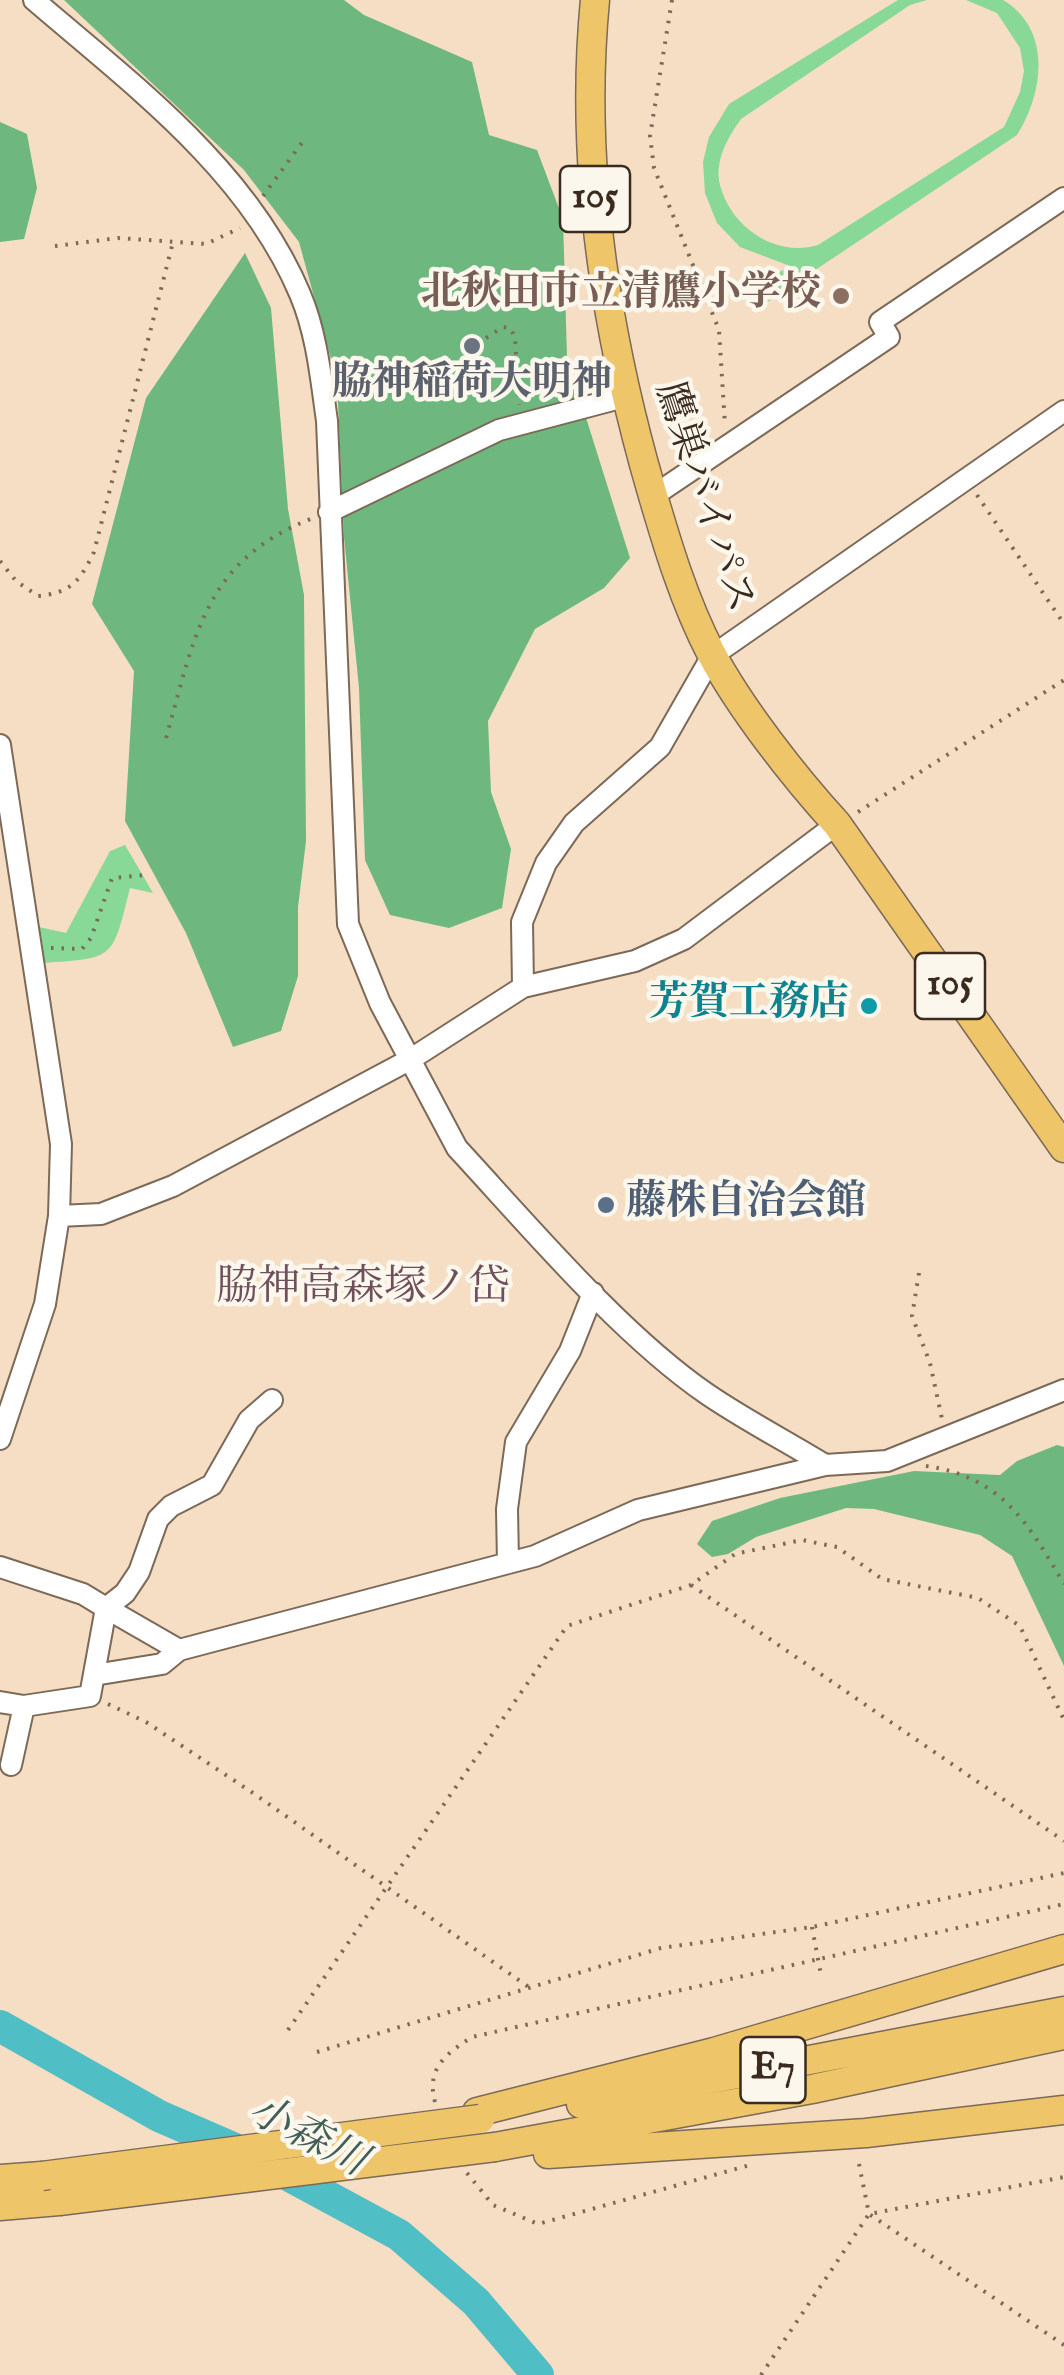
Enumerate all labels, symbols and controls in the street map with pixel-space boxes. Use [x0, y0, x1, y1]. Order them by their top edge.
road number: 105 [560, 166, 630, 232]
place label: 北秋田市立清鷹小学校 [421, 272, 821, 320]
marker: 北秋田市立清鷹小学校 [830, 285, 852, 307]
marker: 脇神稲荷大明神 [461, 335, 483, 357]
place label: 脇神稲荷大明神 [332, 362, 612, 410]
street label: 鷹巣バイパス [642, 376, 762, 620]
road number: 105 [915, 953, 985, 1019]
place label: 芳賀工務店 [649, 982, 849, 1030]
marker: 芳賀工務店 [858, 995, 880, 1017]
place label: 藤株自治会館 [626, 1181, 866, 1229]
marker: 藤株自治会館 [595, 1194, 617, 1216]
district label: 脇神高森塚ノ岱 [216, 1265, 510, 1315]
road number: E7 [740, 2037, 806, 2103]
water label: 小森川 [238, 2088, 374, 2190]

